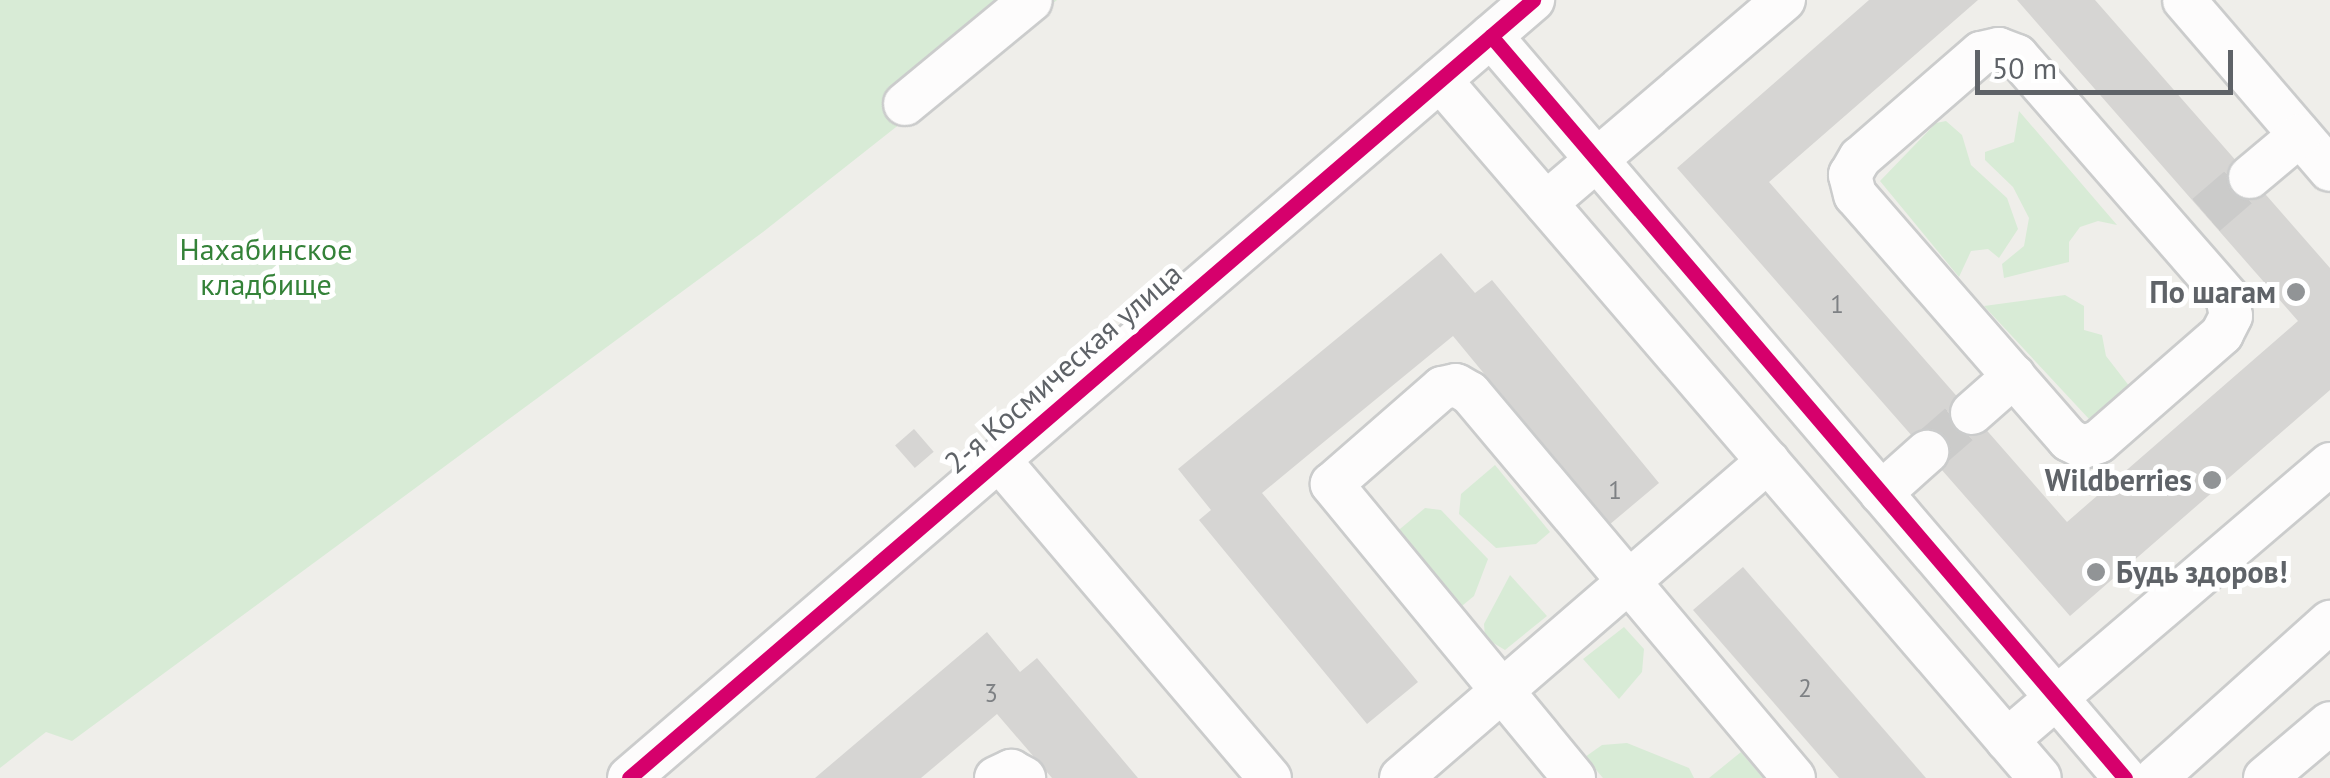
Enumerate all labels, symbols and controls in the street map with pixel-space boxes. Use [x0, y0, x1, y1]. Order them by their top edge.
scale bar [1980, 30, 2238, 92]
text: 50 m [1992, 48, 2057, 87]
park label: Нахабинское кладбище [180, 231, 352, 302]
street label: 2-я Космическая улица [937, 255, 1189, 481]
place label: По шагам [2149, 274, 2276, 310]
marker: По шагам [2285, 281, 2307, 303]
house number: 1 [1830, 289, 1844, 319]
place label: Wildberries [2045, 462, 2192, 498]
marker: Wildberries [2201, 469, 2223, 491]
house number: 1 [1608, 475, 1622, 505]
place label: Будь здоров! [2116, 554, 2288, 590]
marker: Будь здоров! [2085, 561, 2107, 583]
house number: 2 [1798, 673, 1812, 703]
house number: 3 [984, 678, 998, 708]

